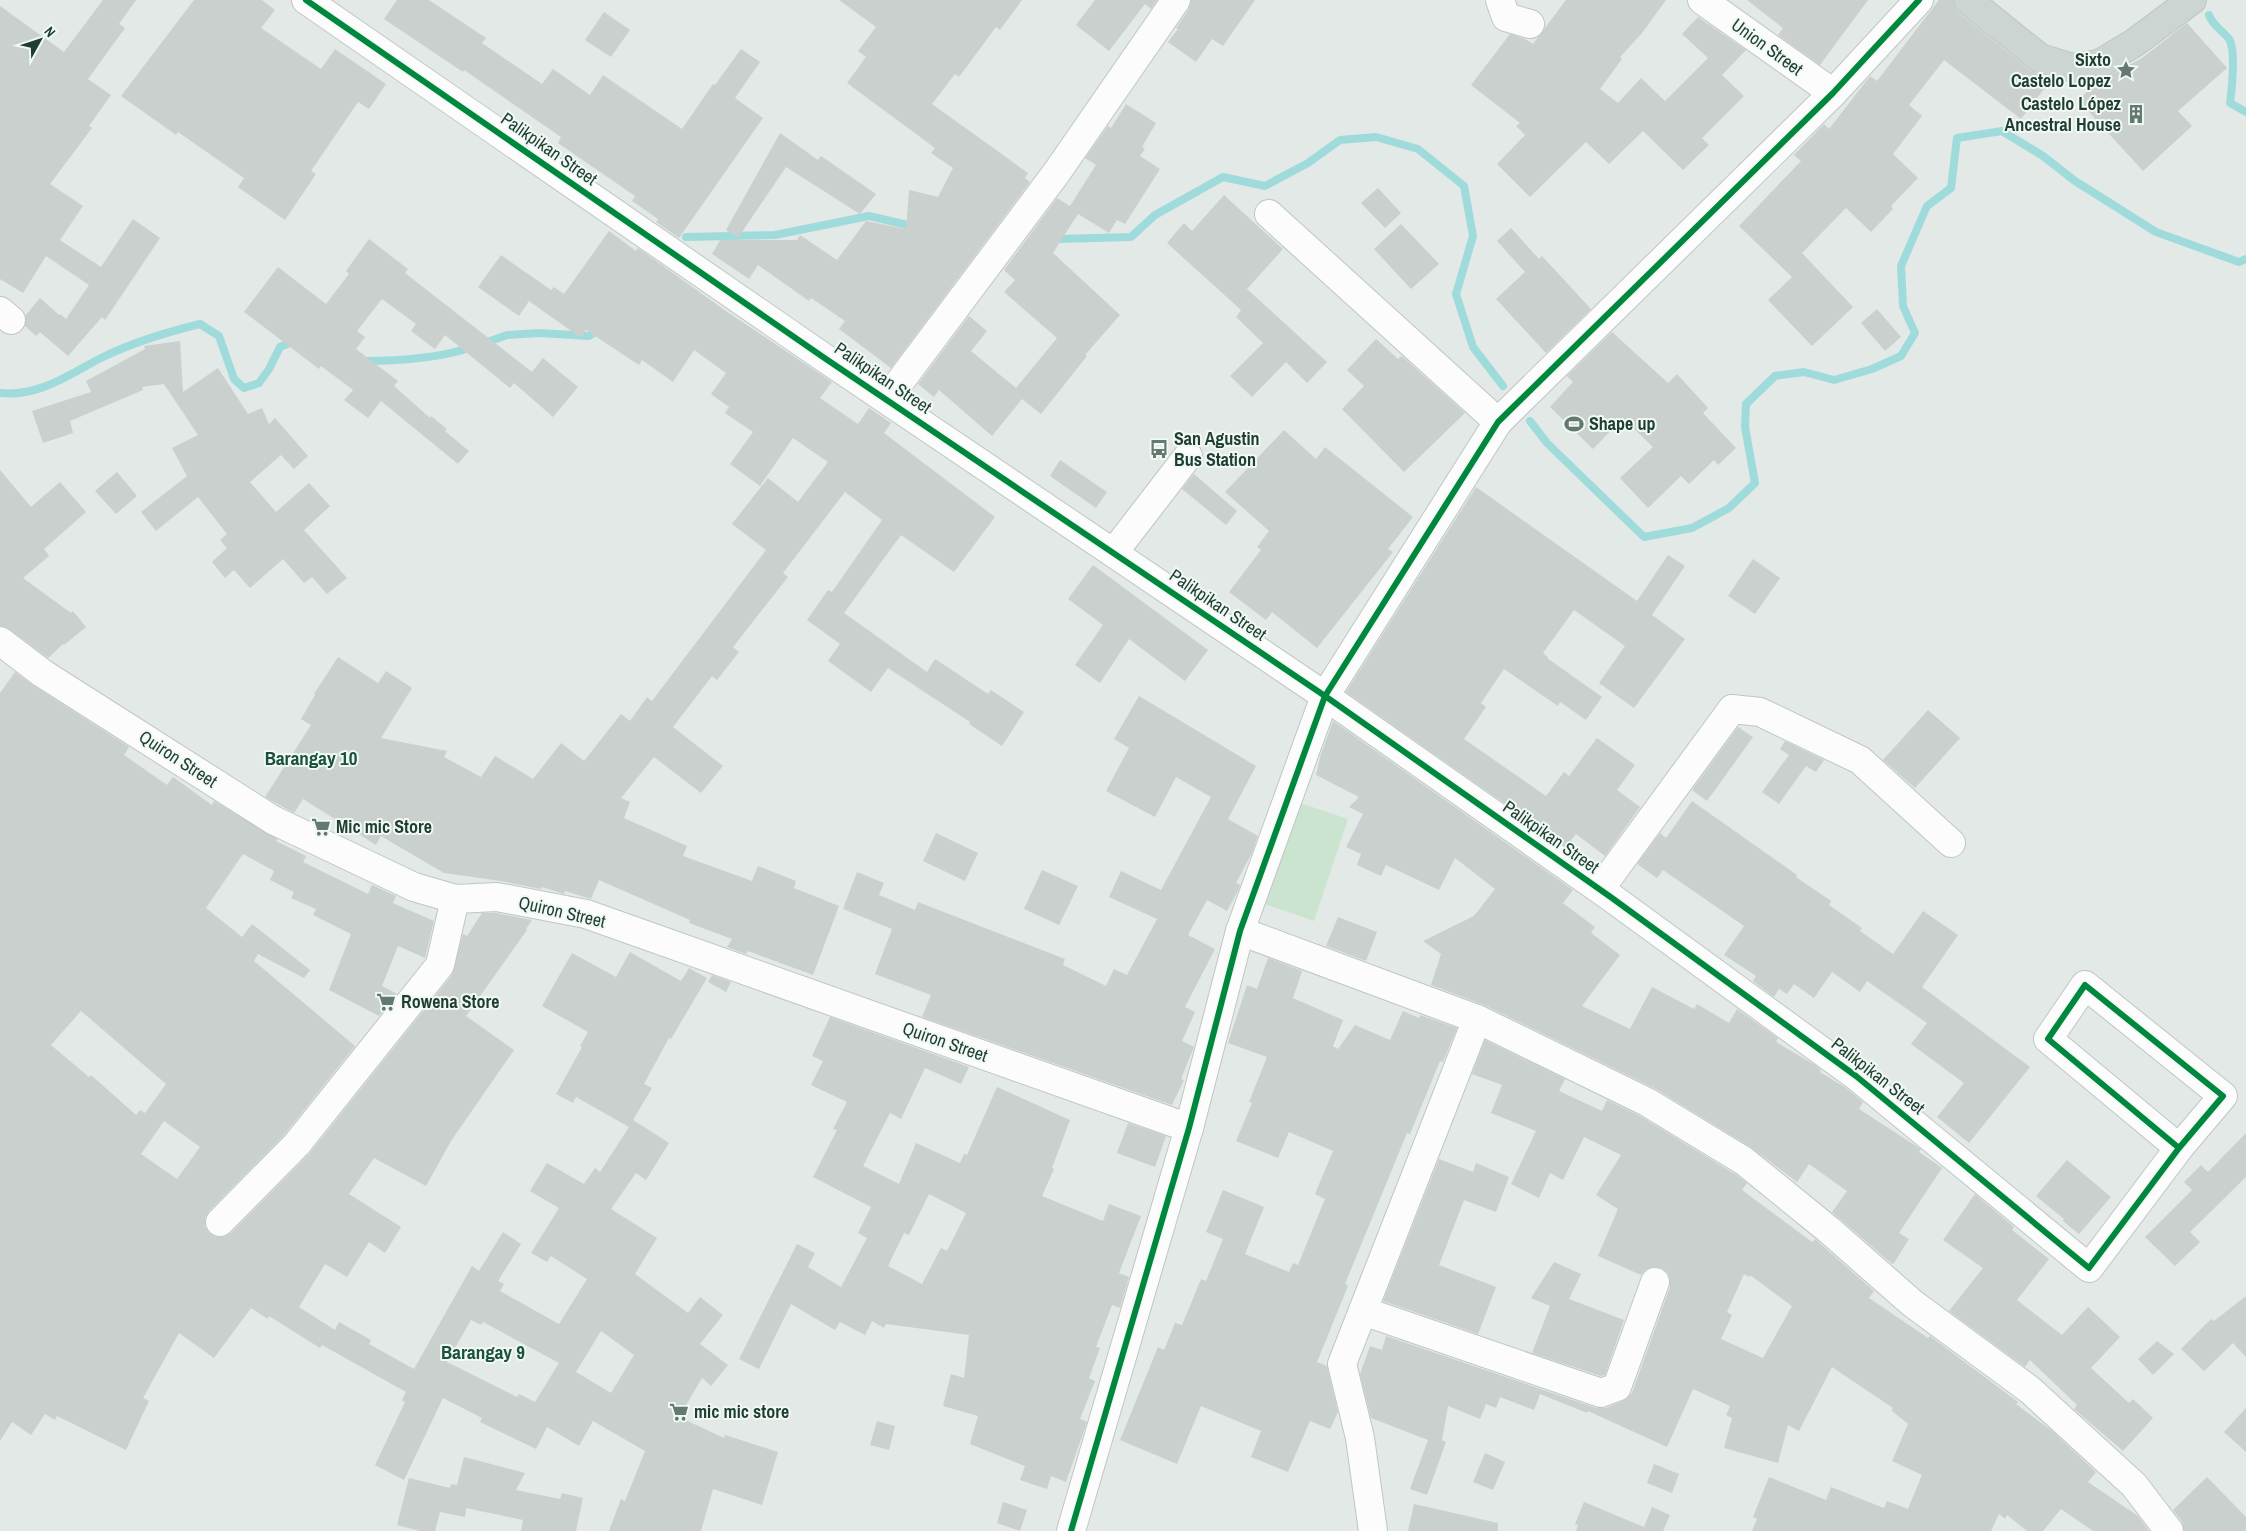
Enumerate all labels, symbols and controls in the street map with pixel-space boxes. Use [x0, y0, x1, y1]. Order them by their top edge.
street label: Union Street [1726, 12, 1808, 81]
north arrow [15, 15, 65, 65]
text: N [40, 23, 60, 41]
place label: Sixto Castelo Lopez [2011, 47, 2112, 93]
place icon: Sixto Castelo Lopez [2115, 59, 2137, 81]
place label: Castelo López Ancestral House [2005, 91, 2122, 137]
building icon: Castelo López Ancestral House [2125, 103, 2147, 125]
street label: Palikpikan Street [496, 106, 603, 191]
street label: Palikpikan Street [830, 336, 937, 419]
place label: Shape up [1589, 411, 1655, 436]
sports icon: Shape up [1563, 413, 1585, 435]
place label: San Agustin Bus Station [1174, 426, 1260, 472]
bus stop icon: San Agustin Bus Station [1148, 438, 1170, 460]
street label: Palikpikan Street [1165, 563, 1272, 646]
street label: Quiron Street [134, 724, 222, 793]
district label: Barangay 10 [265, 745, 358, 771]
street label: Palikpikan Street [1498, 794, 1605, 879]
place label: Mic mic Store [336, 814, 432, 839]
supermarket icon: Mic mic Store [310, 816, 332, 838]
street label: Quiron Street [516, 889, 608, 934]
place label: Rowena Store [401, 989, 499, 1014]
supermarket icon: Rowena Store [375, 991, 397, 1013]
street label: Quiron Street [899, 1015, 991, 1068]
street label: Palikpikan Street [1826, 1031, 1930, 1120]
district label: Barangay 9 [441, 1339, 525, 1365]
place label: mic mic store [694, 1399, 789, 1424]
supermarket icon: mic mic store [668, 1401, 690, 1423]

